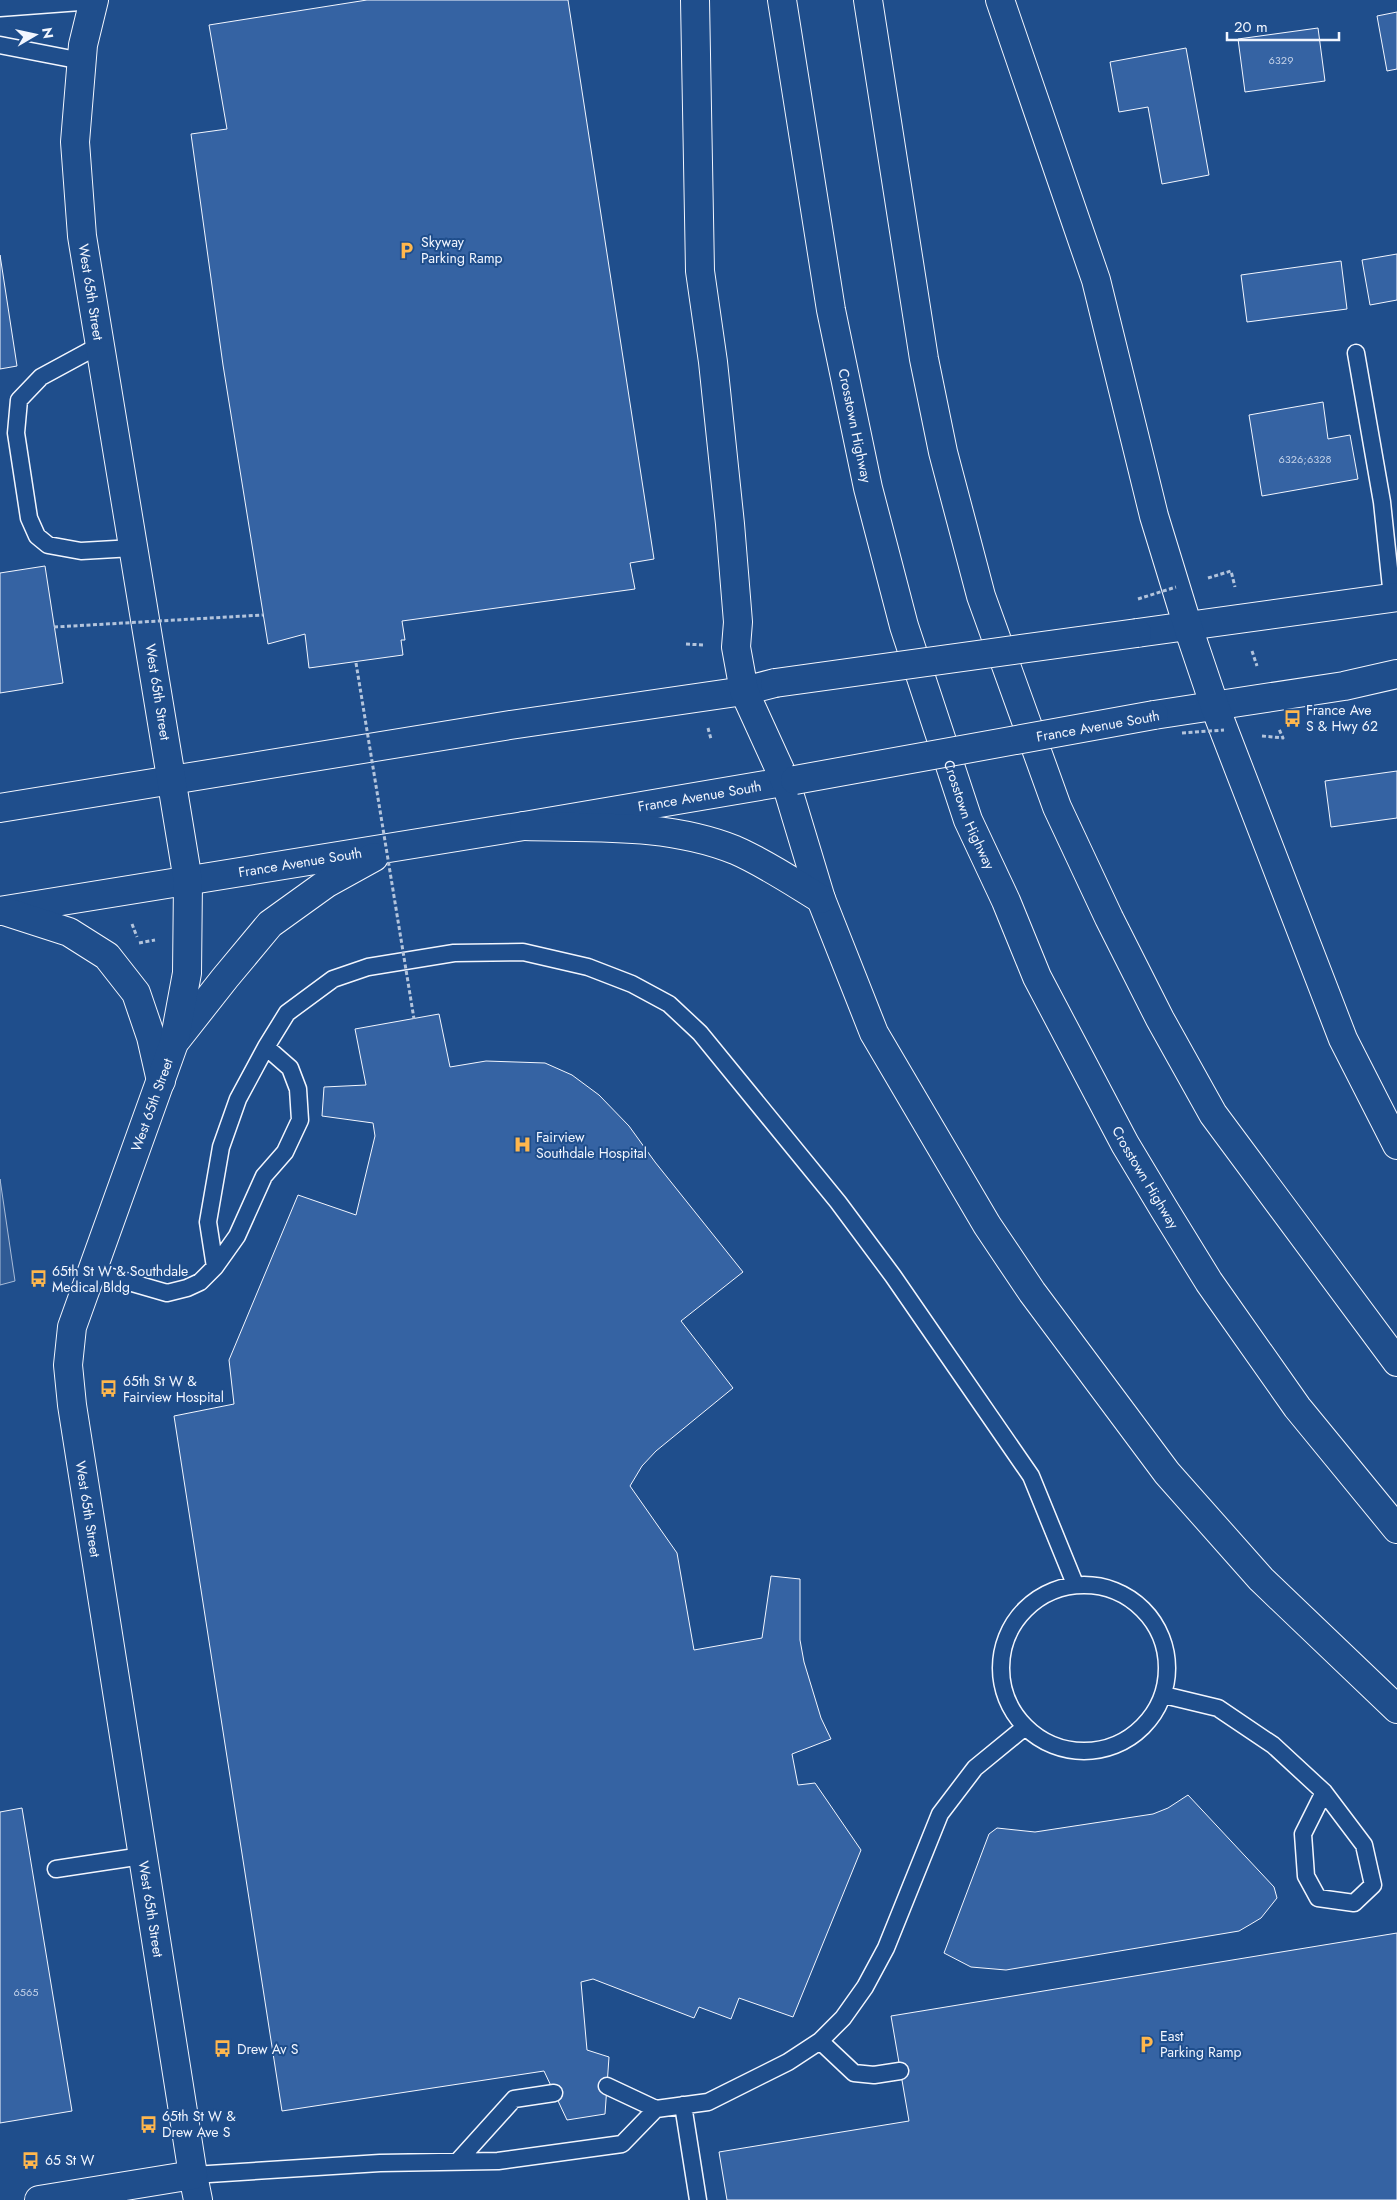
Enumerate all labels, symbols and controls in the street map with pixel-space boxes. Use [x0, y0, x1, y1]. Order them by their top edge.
north arrow [10, 10, 60, 60]
scale bar [1227, 10, 1340, 42]
text: 20 m [1234, 16, 1268, 38]
text: N [37, 26, 59, 40]
house number: 6329 [1269, 52, 1293, 68]
place label: Skyway Parking Ramp [421, 232, 503, 268]
parking icon: Skyway Parking Ramp [397, 240, 417, 260]
street label: West 65th Street [74, 242, 109, 342]
street label: Crosstown Highway [833, 367, 877, 485]
house number: 6326;6328 [1278, 451, 1332, 467]
street label: West 65th Street [141, 642, 176, 742]
place label: France Ave S & Hwy 62 [1306, 700, 1378, 736]
street label: France Avenue South [1035, 705, 1161, 747]
bus stop icon: France Ave S & Hwy 62 [1282, 708, 1302, 728]
street label: Crosstown Highway [939, 757, 1000, 874]
street label: France Avenue South [636, 776, 763, 817]
street label: France Avenue South [237, 842, 363, 882]
street label: West 65th Street [126, 1055, 178, 1154]
street label: Crosstown Highway [1107, 1122, 1184, 1233]
place label: Fairview Southdale Hospital [536, 1127, 647, 1163]
hospital icon: Fairview Southdale Hospital [512, 1135, 532, 1155]
place label: 65th St W & Southdale Medical Bldg [52, 1261, 188, 1297]
bus stop icon: 65th St W & Southdale Medical Bldg [28, 1269, 48, 1289]
place label: 65th St W & Fairview Hospital [123, 1371, 224, 1407]
bus stop icon: 65th St W & Fairview Hospital [99, 1379, 119, 1399]
street label: West 65th Street [71, 1459, 106, 1559]
street label: West 65th Street [134, 1859, 169, 1959]
house number: 6565 [13, 1984, 39, 2000]
place label: East Parking Ramp [1160, 2026, 1242, 2062]
parking icon: East Parking Ramp [1136, 2034, 1156, 2054]
bus stop icon: Drew Av S [213, 2039, 233, 2059]
place label: Drew Av S [237, 2039, 299, 2059]
place label: 65th St W & Drew Ave S [162, 2106, 236, 2142]
bus stop icon: 65th St W & Drew Ave S [138, 2114, 158, 2134]
bus stop icon: 65 St W [21, 2150, 41, 2170]
place label: 65 St W [45, 2150, 94, 2170]

